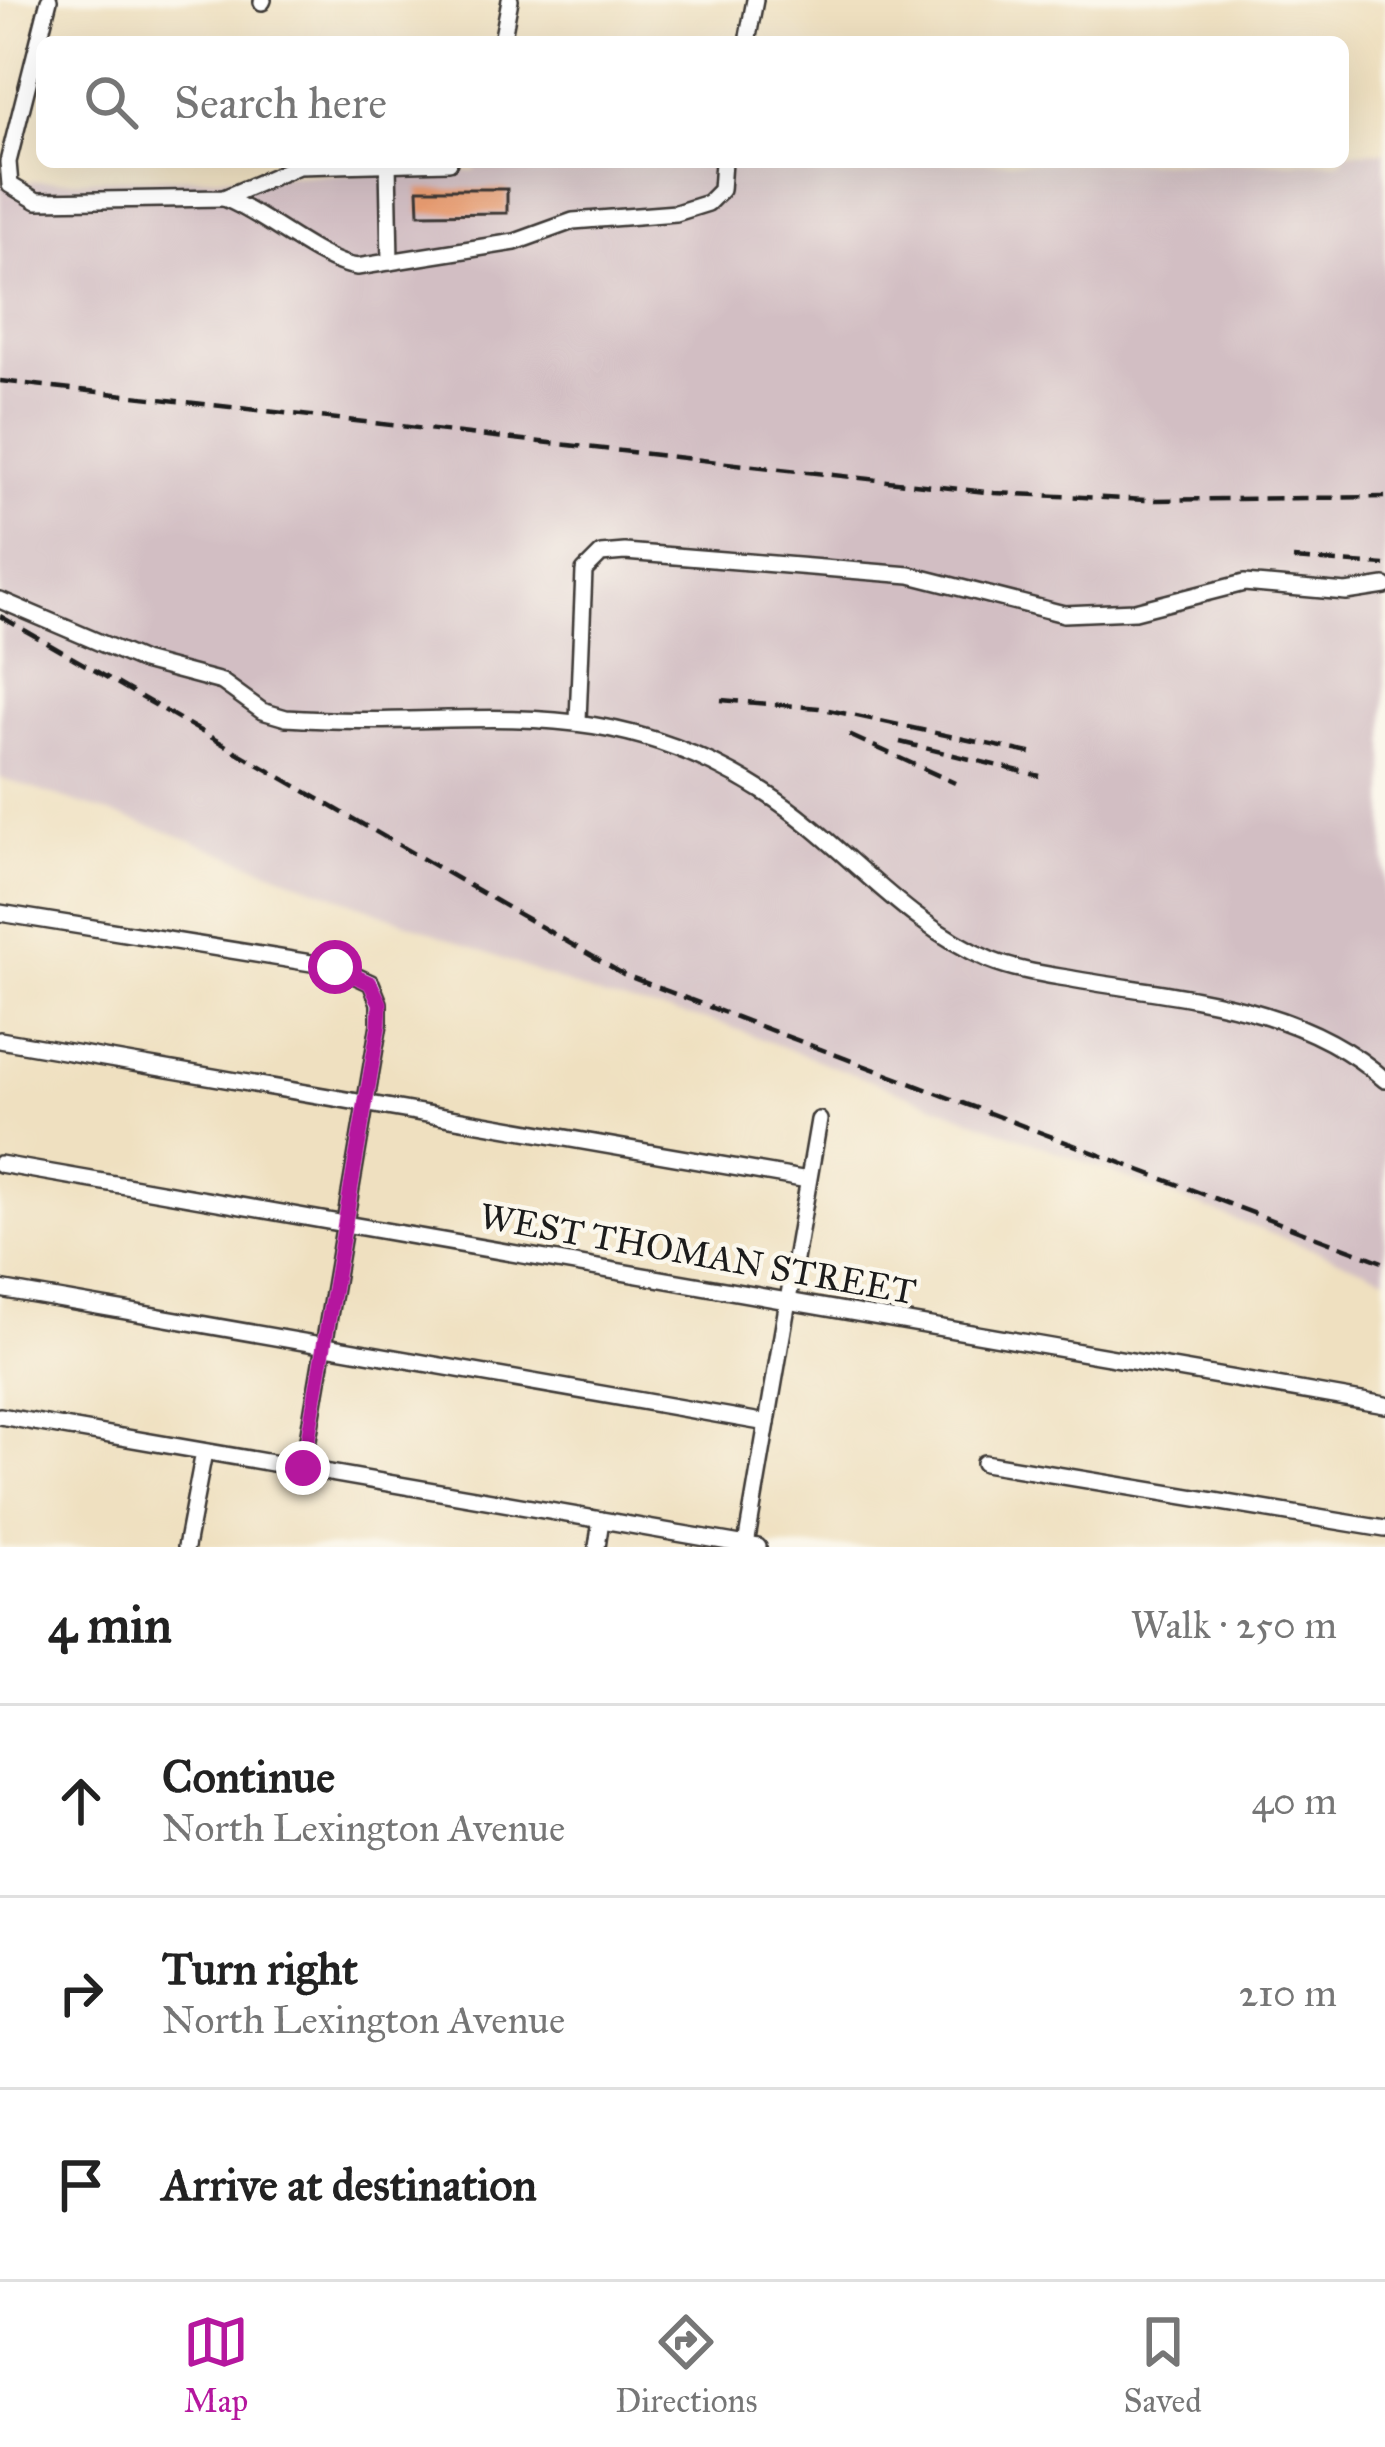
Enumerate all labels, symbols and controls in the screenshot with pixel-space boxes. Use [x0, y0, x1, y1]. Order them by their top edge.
search box [36, 36, 1349, 168]
icon: search [78, 69, 144, 135]
text: Search here [174, 75, 387, 130]
route start [308, 940, 362, 994]
street label: WEST THOMAN STREET [476, 1194, 919, 1314]
route end [276, 1441, 330, 1495]
text: 4 min [48, 1594, 172, 1656]
text: Walk · 250 m [1130, 1601, 1337, 1649]
text: Continue [162, 1749, 335, 1804]
icon: ahead [48, 1768, 114, 1834]
text: 40 m [1251, 1777, 1337, 1825]
text: North Lexington Avenue [162, 1804, 565, 1852]
text: Turn right [162, 1941, 358, 1996]
icon: right [48, 1960, 114, 2026]
text: 210 m [1239, 1969, 1337, 2017]
text: North Lexington Avenue [162, 1996, 565, 2044]
icon: arrive [48, 2152, 114, 2218]
text: Arrive at destination [162, 2157, 537, 2212]
tab: Map [183, 2309, 249, 2421]
tab: Directions [615, 2309, 757, 2421]
tab: Saved [1124, 2309, 1202, 2421]

